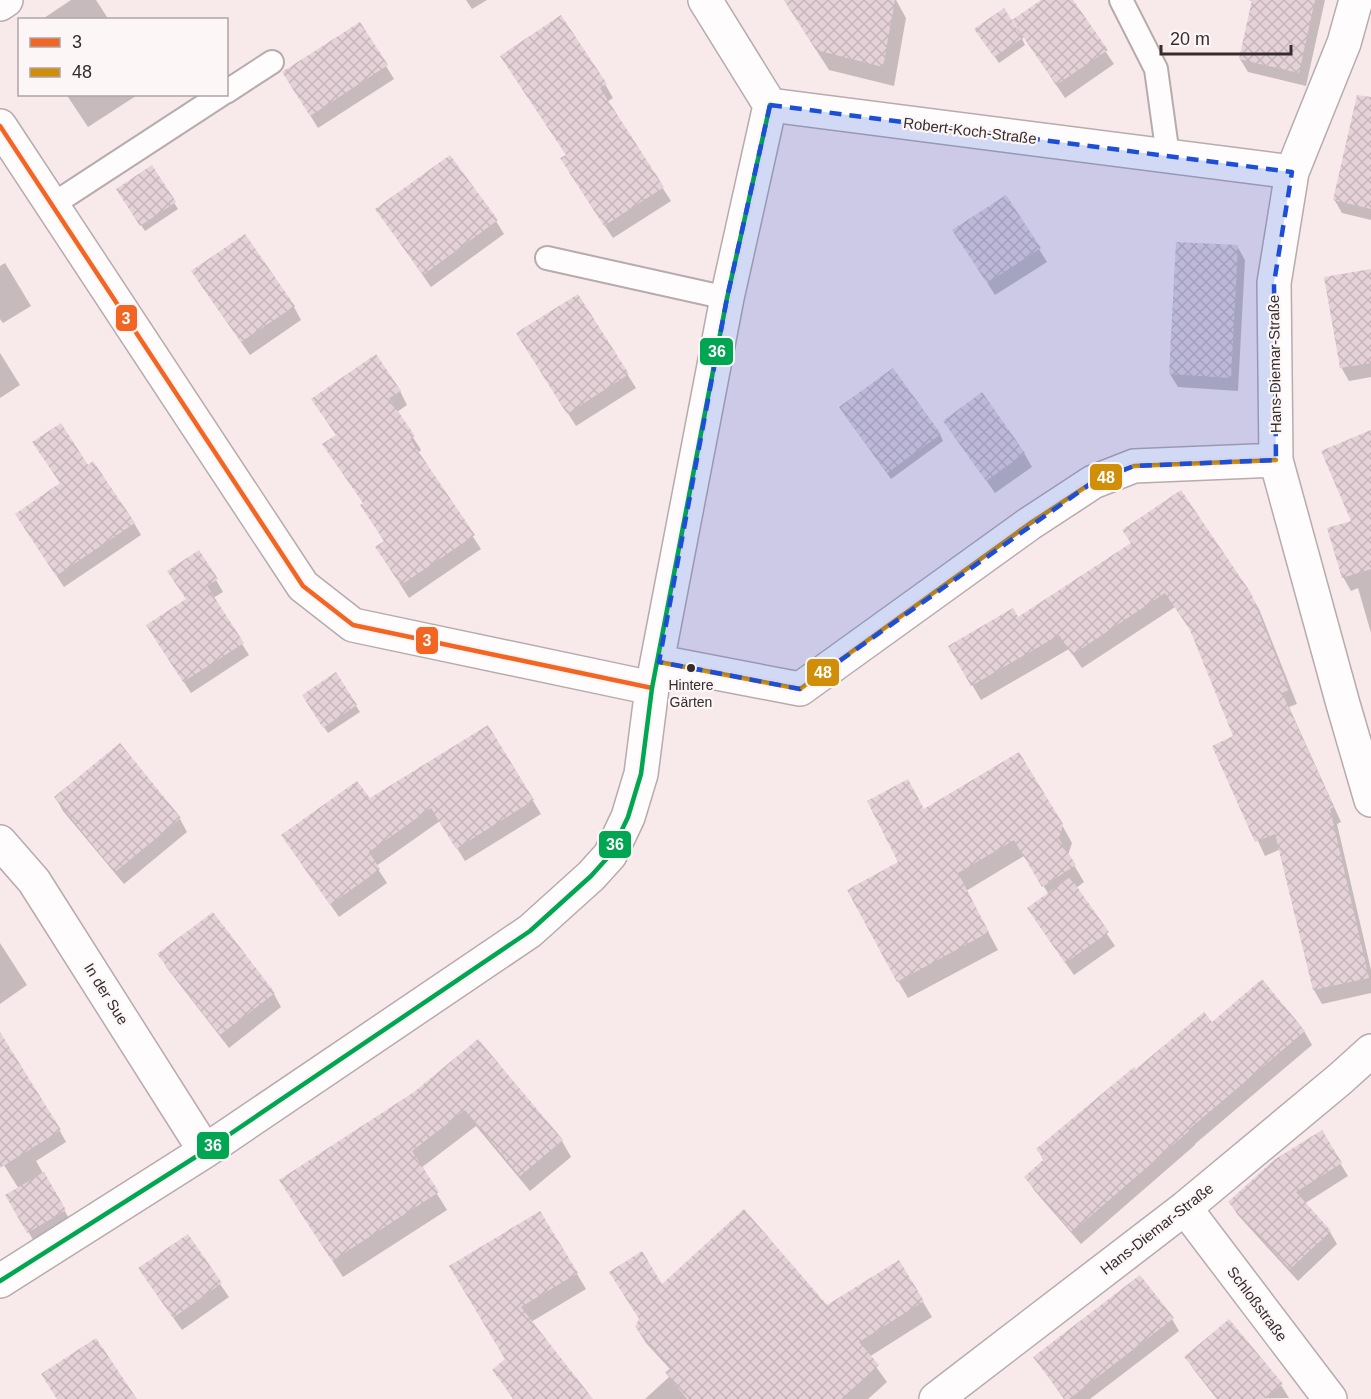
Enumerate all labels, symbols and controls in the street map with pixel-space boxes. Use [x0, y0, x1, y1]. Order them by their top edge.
legend [18, 18, 228, 96]
scale bar [1161, 18, 1292, 56]
text: 20 m [1170, 29, 1210, 49]
text: 3 [72, 32, 82, 52]
text: 48 [72, 62, 92, 82]
street label: Robert-Koch-Straße [902, 114, 1038, 147]
street label: Hans-Diemar-Straße [1265, 295, 1284, 433]
line badge: 3 [115, 304, 138, 332]
text: 3 [122, 310, 131, 327]
line badge: 36 [699, 337, 734, 366]
text: 36 [708, 343, 726, 360]
line badge: 48 [1089, 463, 1123, 491]
text: 48 [1097, 469, 1115, 486]
line badge: 3 [415, 626, 439, 655]
text: 3 [423, 632, 432, 649]
line badge: 48 [806, 658, 840, 687]
marker: Hintere Gärten [685, 662, 697, 674]
text: 48 [814, 664, 832, 681]
place label: Hintere Gärten [668, 677, 714, 710]
line badge: 36 [598, 830, 632, 859]
text: 36 [606, 836, 624, 853]
street label: In der Sue [81, 960, 132, 1028]
line badge: 36 [196, 1131, 230, 1160]
text: 36 [204, 1137, 222, 1154]
street label: Hans-Diemar-Straße [1097, 1179, 1216, 1278]
street label: Schloßstraße [1224, 1263, 1291, 1344]

